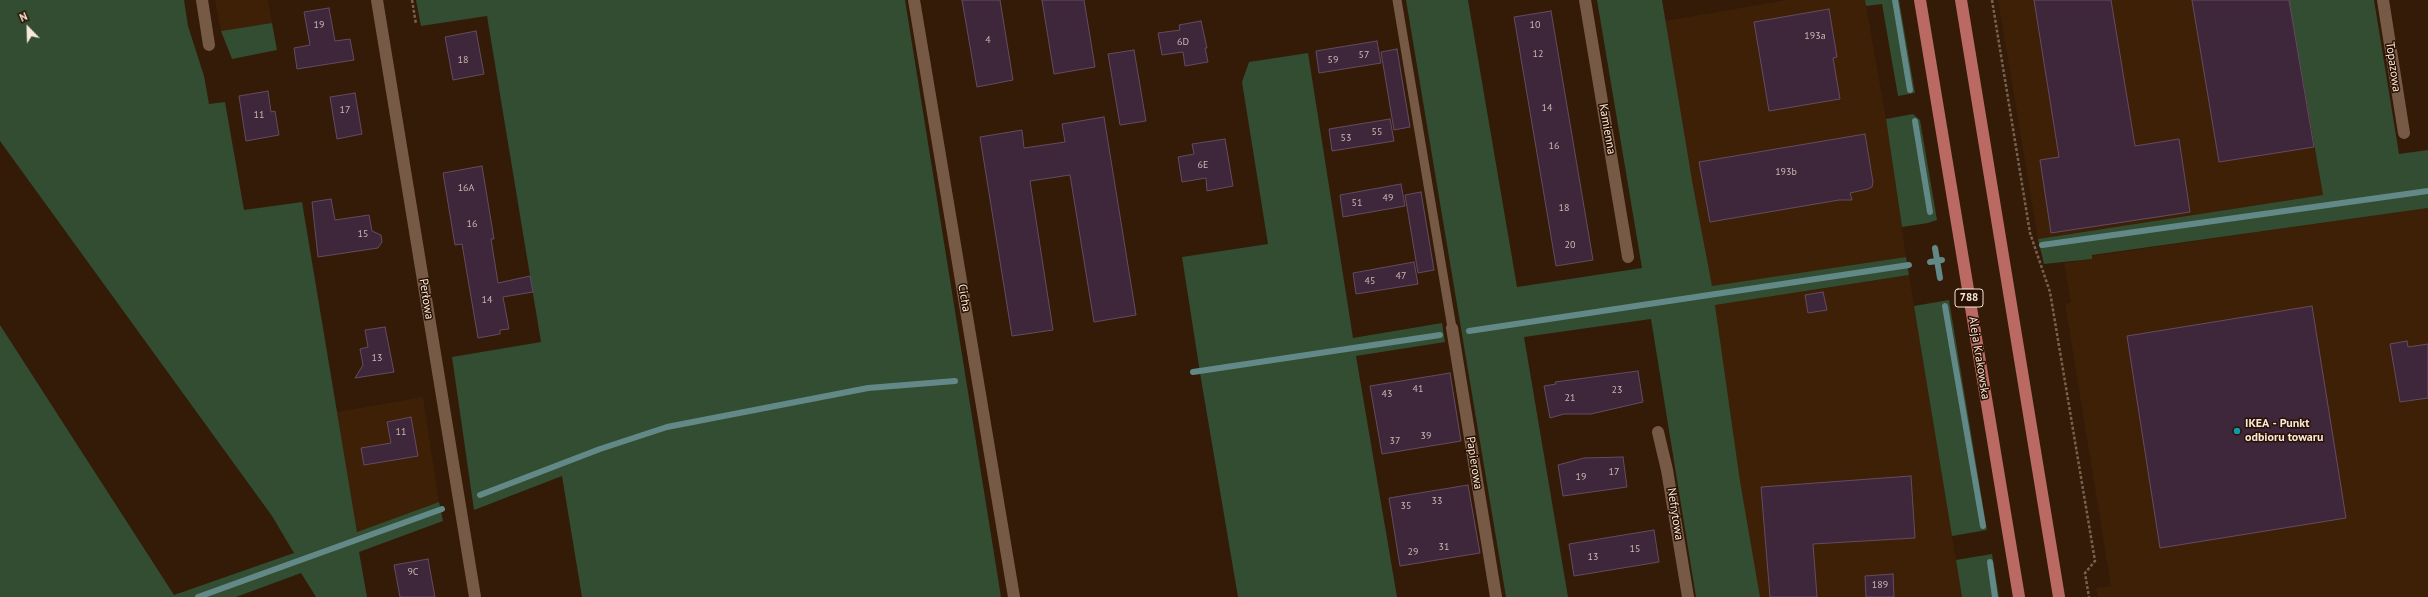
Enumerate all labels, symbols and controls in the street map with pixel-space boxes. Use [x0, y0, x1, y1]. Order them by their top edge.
north arrow [8, 8, 48, 48]
text: N [17, 9, 29, 25]
house number: 19 [314, 19, 324, 31]
house number: 10 [1530, 19, 1540, 31]
house number: 193a [1804, 30, 1826, 42]
house number: 4 [985, 34, 991, 46]
house number: 6D [1177, 36, 1189, 48]
street label: Topazowa [2382, 41, 2404, 93]
house number: 12 [1533, 48, 1543, 60]
house number: 57 [1359, 49, 1369, 61]
house number: 18 [458, 54, 468, 66]
house number: 59 [1328, 54, 1338, 66]
house number: 14 [1542, 102, 1552, 114]
street label: Kamienna [1595, 103, 1619, 155]
house number: 17 [340, 104, 350, 116]
house number: 11 [254, 109, 264, 121]
house number: 55 [1372, 126, 1382, 138]
house number: 53 [1341, 132, 1351, 144]
house number: 16 [1549, 140, 1559, 152]
house number: 6E [1198, 159, 1208, 171]
house number: 193b [1775, 166, 1797, 178]
house number: 16A [458, 182, 474, 194]
house number: 49 [1383, 192, 1393, 204]
house number: 51 [1352, 197, 1362, 209]
house number: 18 [1559, 202, 1569, 214]
house number: 16 [467, 218, 477, 230]
house number: 15 [358, 228, 368, 240]
house number: 20 [1565, 239, 1575, 251]
house number: 47 [1396, 270, 1406, 282]
house number: 45 [1365, 275, 1375, 287]
street label: Perłowa [416, 278, 436, 320]
street label: Cicha [954, 283, 974, 313]
road number: 788 [1955, 289, 1983, 307]
house number: 14 [482, 294, 492, 306]
street label: Aleja Krakowska [1965, 316, 1993, 400]
house number: 13 [372, 352, 382, 364]
house number: 41 [1413, 383, 1423, 395]
house number: 23 [1612, 384, 1622, 396]
house number: 43 [1382, 388, 1392, 400]
house number: 21 [1565, 392, 1575, 404]
place label: IKEA - Punkt odbioru towaru [2245, 417, 2323, 445]
house number: 11 [396, 426, 406, 438]
marker: IKEA - Punkt odbioru towaru [2232, 426, 2242, 436]
house number: 39 [1421, 430, 1431, 442]
house number: 37 [1390, 435, 1400, 447]
street label: Papierowa [1463, 436, 1485, 490]
house number: 17 [1609, 466, 1619, 478]
house number: 19 [1576, 471, 1586, 483]
street label: Nefrytowa [1664, 487, 1686, 541]
house number: 33 [1432, 495, 1442, 507]
house number: 35 [1401, 500, 1411, 512]
house number: 31 [1439, 541, 1449, 553]
house number: 15 [1630, 543, 1640, 555]
house number: 29 [1408, 546, 1418, 558]
house number: 13 [1588, 551, 1598, 563]
house number: 9C [407, 566, 419, 578]
house number: 189 [1872, 579, 1888, 591]

